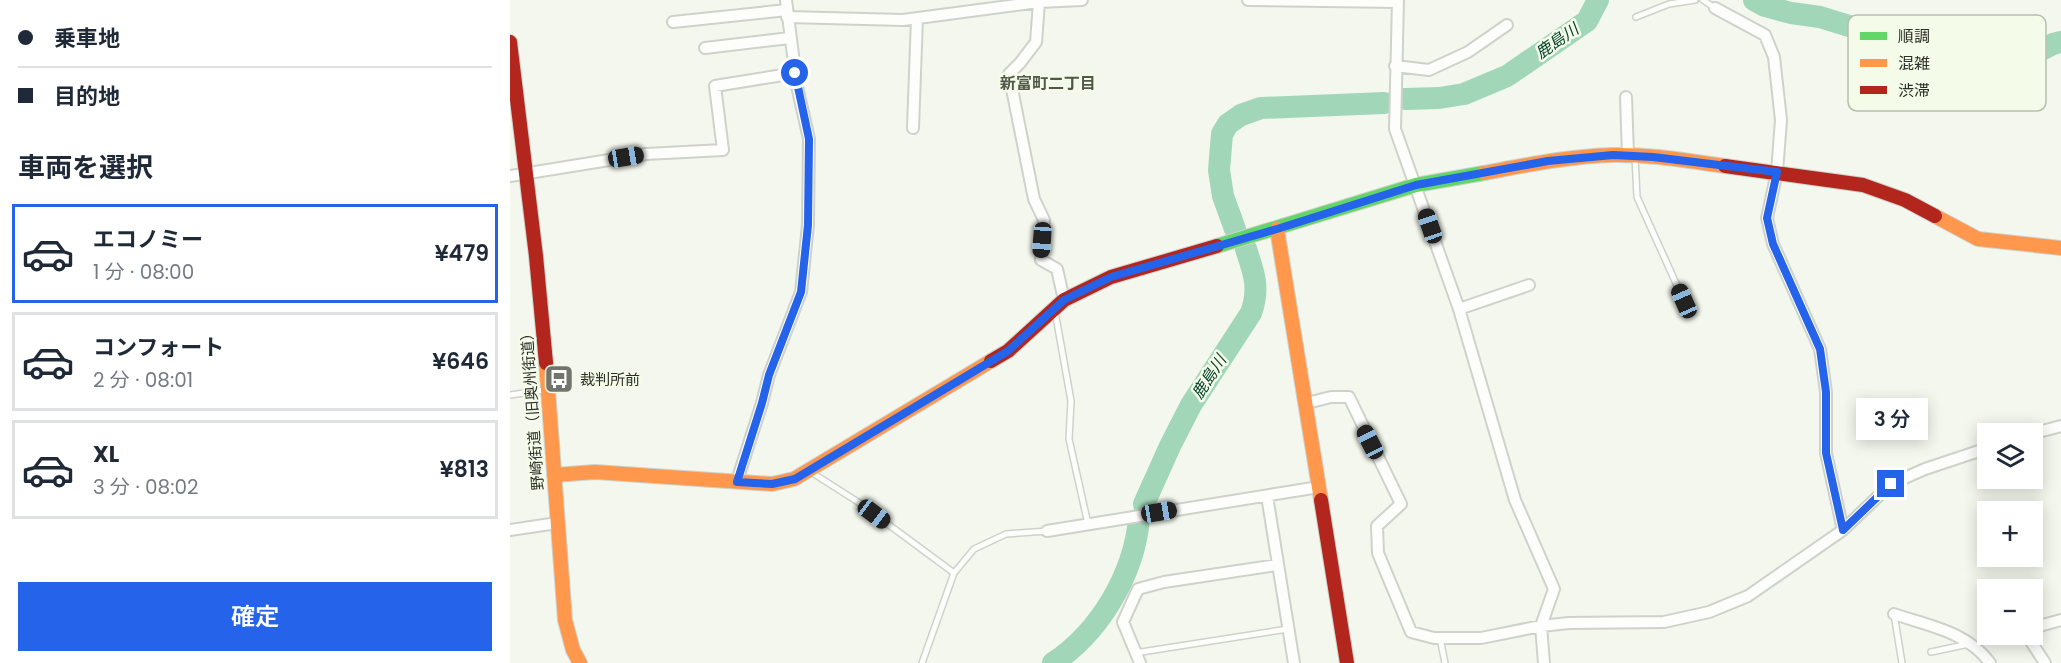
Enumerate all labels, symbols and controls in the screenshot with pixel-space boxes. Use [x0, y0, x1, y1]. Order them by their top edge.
legend [1848, 15, 2046, 111]
water label: 鹿島川 [1531, 17, 1585, 64]
text: 乗車地 [54, 23, 120, 54]
text: 順調 [1898, 25, 1930, 48]
text: 混雑 [1898, 52, 1930, 75]
route start [781, 59, 808, 86]
district label: 新富町二丁目 [1000, 72, 1096, 95]
text: 渋滞 [1898, 79, 1930, 102]
text: 目的地 [54, 81, 120, 112]
car [607, 145, 645, 169]
text: 車両を選択 [18, 149, 153, 186]
car [1416, 206, 1444, 246]
car [1032, 221, 1052, 259]
text: エコノミー [93, 224, 203, 255]
icon: car [21, 227, 75, 281]
text: ¥479 [435, 238, 489, 269]
text: 1 分 · 08:00 [93, 258, 194, 286]
car [1668, 281, 1700, 321]
street label: 野崎街道（旧奥州街道） [516, 325, 548, 491]
text: コンフォート [93, 332, 224, 363]
icon: car [21, 335, 75, 389]
text: ¥646 [432, 346, 489, 377]
water label: 鹿島川 [1186, 349, 1233, 403]
bus stop icon: 裁判所前 [543, 363, 575, 395]
text: 2 分 · 08:01 [93, 366, 193, 394]
place label: 裁判所前 [580, 369, 640, 390]
callout: 3 分 [1855, 397, 1927, 439]
text: 3 分 [1874, 405, 1910, 433]
car [1354, 422, 1386, 462]
map controls [1977, 423, 2043, 645]
button: layers [1977, 423, 2043, 489]
text: XL [93, 439, 119, 470]
icon: car [21, 443, 75, 497]
text: ¥813 [440, 454, 489, 485]
route end [1877, 470, 1904, 497]
text: 3 分 · 08:02 [93, 473, 199, 501]
car [854, 496, 894, 532]
car [1140, 500, 1178, 524]
button: + [1977, 501, 2043, 567]
button: − [1977, 579, 2043, 645]
button: 確定 [18, 582, 492, 651]

